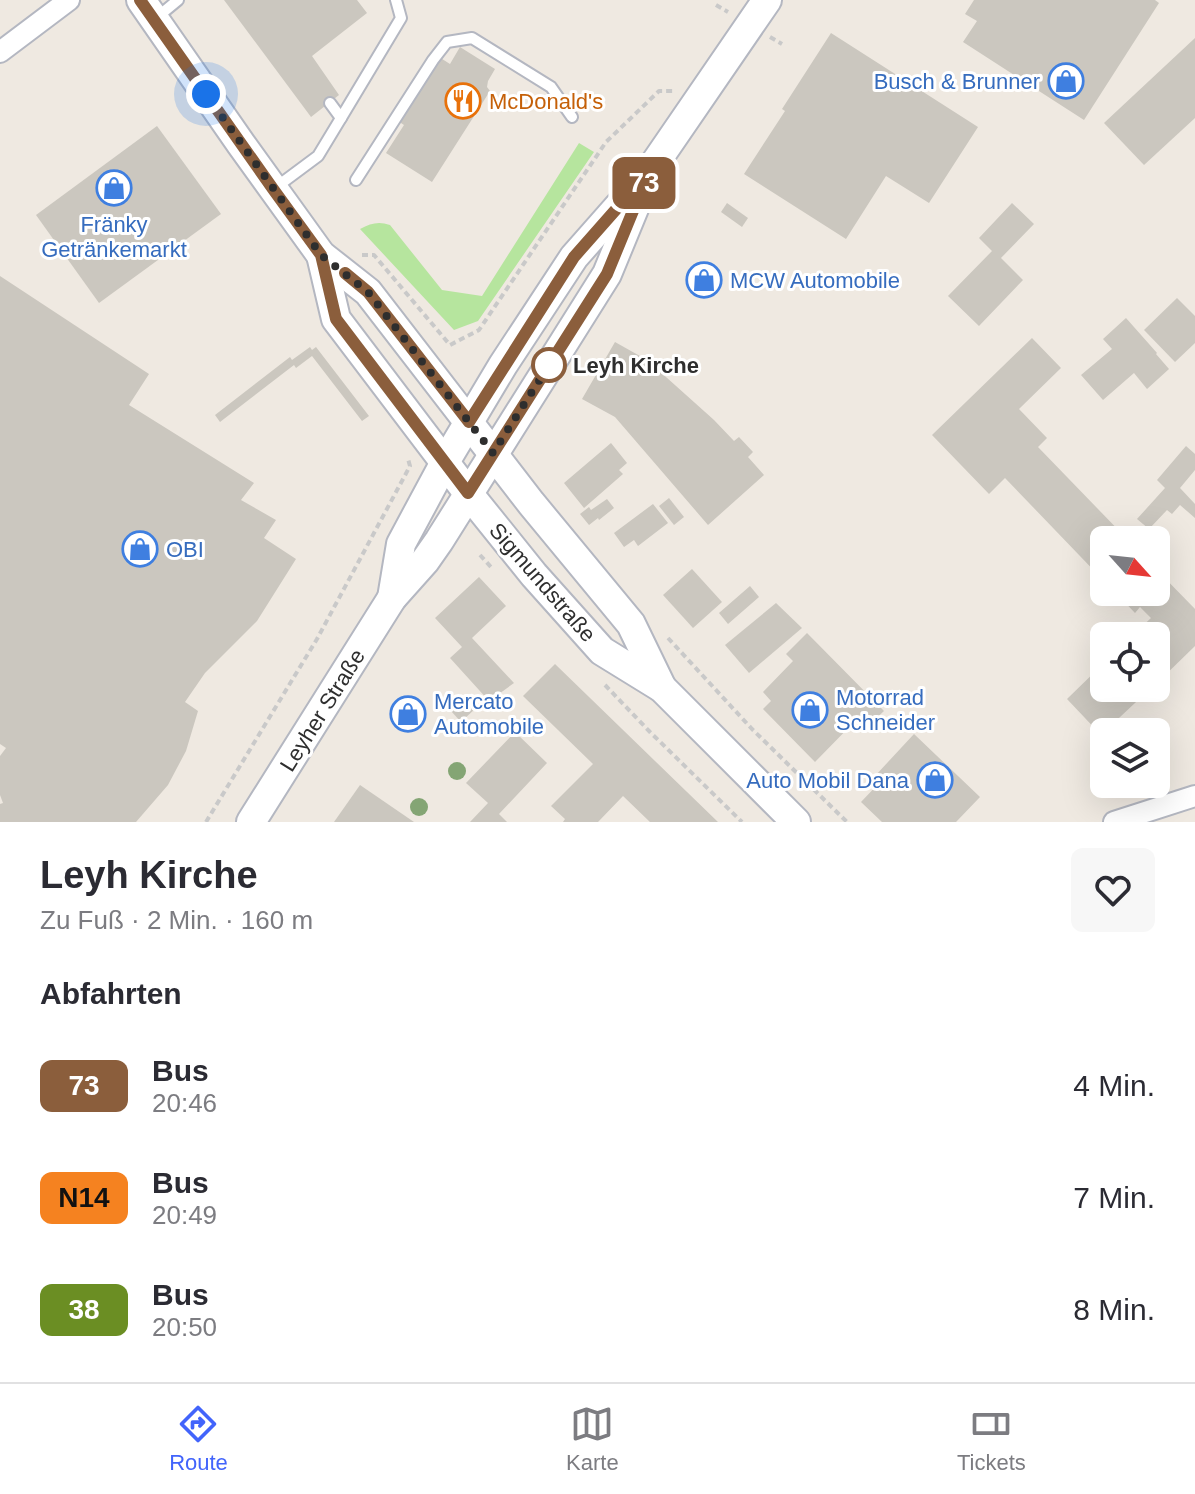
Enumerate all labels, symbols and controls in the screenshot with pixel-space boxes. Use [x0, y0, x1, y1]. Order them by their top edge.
shop icon: Busch & Brunner [1047, 62, 1085, 100]
place label: Busch & Brunner [874, 69, 1040, 94]
your location [186, 74, 226, 114]
restaurant icon: McDonald's [444, 82, 482, 120]
place label: McDonald's [489, 89, 603, 114]
line badge: 73 [608, 157, 680, 209]
text: 73 [628, 167, 660, 198]
shop icon: Fränky Getränkemarkt [95, 169, 133, 207]
place label: Fränky Getränkemarkt [41, 212, 187, 262]
shop icon: MCW Automobile [685, 261, 723, 299]
place label: MCW Automobile [730, 268, 900, 293]
marker: Leyh Kirche [532, 348, 566, 382]
place label: Leyh Kirche [573, 353, 699, 378]
street label: Sigmundstraße [484, 518, 601, 647]
north arrow [1090, 526, 1170, 606]
map controls [1090, 526, 1170, 798]
shop icon: OBI [121, 530, 159, 568]
place label: OBI [166, 537, 204, 562]
button: locate [1090, 622, 1170, 702]
street label: Leyher Straße [275, 645, 370, 776]
place label: Motorrad Schneider [836, 685, 935, 735]
place label: Mercato Automobile [434, 689, 544, 739]
shop icon: Motorrad Schneider [791, 691, 829, 729]
shop icon: Mercato Automobile [389, 695, 427, 733]
button: layers [1090, 718, 1170, 798]
shop icon: Auto Mobil Dana [916, 761, 954, 799]
place label: Auto Mobil Dana [746, 768, 910, 793]
button: heart [1071, 848, 1155, 932]
text: Leyh Kirche [40, 854, 258, 896]
text: Zu Fuß · 2 Min. · 160 m [40, 905, 313, 935]
text: Abfahrten [40, 977, 182, 1010]
text: Bus [152, 1054, 209, 1087]
text: 4 Min. [1073, 1069, 1155, 1102]
text: 73 [68, 1070, 100, 1101]
text: 20:46 [152, 1088, 217, 1118]
text: Bus [152, 1166, 209, 1199]
text: 7 Min. [1073, 1181, 1155, 1214]
text: N14 [58, 1182, 110, 1213]
text: 20:49 [152, 1200, 217, 1230]
text: Bus [152, 1278, 209, 1311]
text: 8 Min. [1073, 1293, 1155, 1326]
text: 38 [68, 1294, 100, 1325]
text: 20:50 [152, 1312, 217, 1342]
tab: Route [169, 1402, 228, 1476]
tab: Karte [566, 1402, 619, 1476]
tab: Tickets [957, 1402, 1026, 1476]

